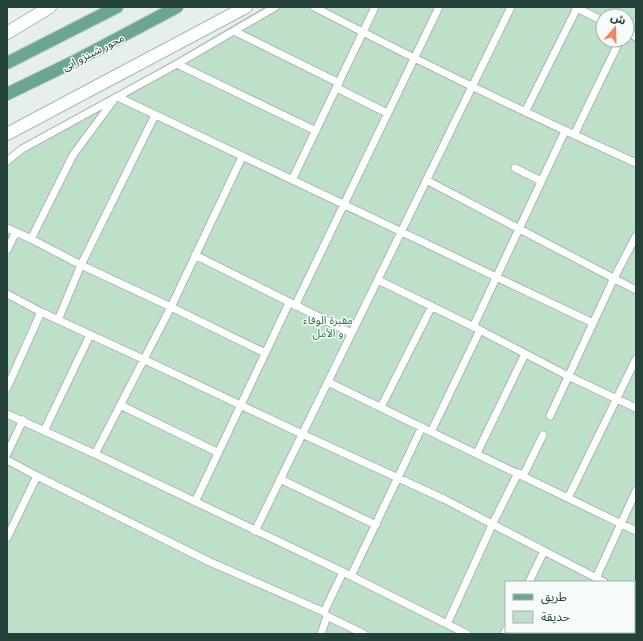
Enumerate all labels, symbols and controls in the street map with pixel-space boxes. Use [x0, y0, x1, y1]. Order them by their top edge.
north arrow [595, 8, 635, 48]
text: ش [609, 9, 628, 28]
street label: محور شينزو ابى [60, 30, 127, 74]
park label: مقبرة الوفاء و الأمل [303, 313, 353, 340]
legend [505, 581, 635, 633]
text: طريق [541, 589, 567, 605]
text: حديقة [541, 609, 570, 624]

